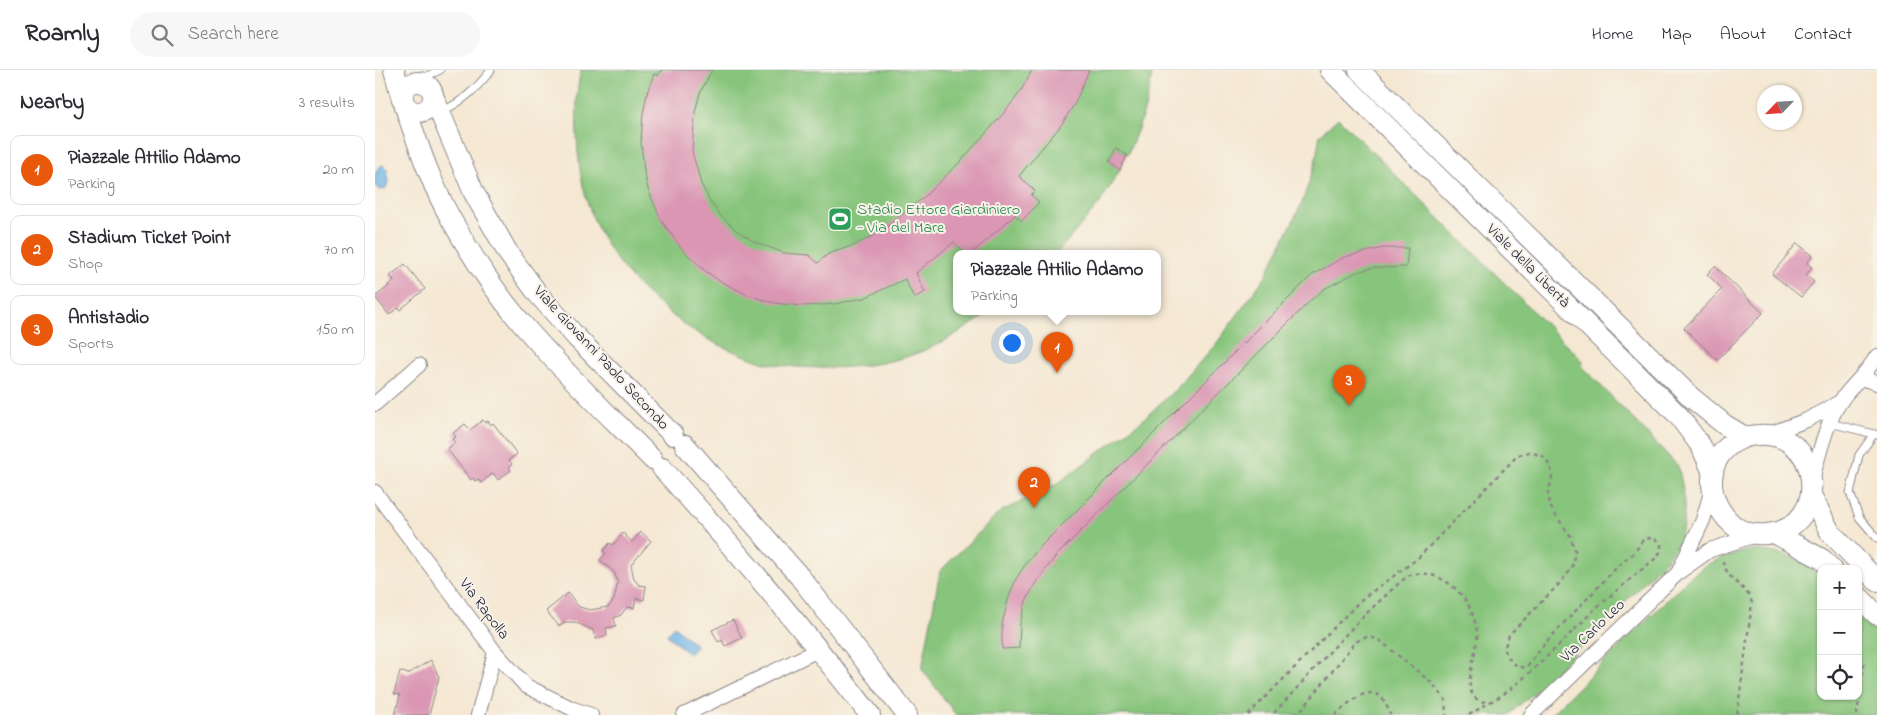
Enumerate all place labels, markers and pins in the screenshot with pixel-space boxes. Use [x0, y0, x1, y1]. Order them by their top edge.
place label: Stadio Ettore Giardiniero - Via del Mare [857, 198, 1020, 240]
sports icon: Stadio Ettore Giardiniero - Via del Mare [827, 206, 853, 232]
pin: 1 [1041, 332, 1073, 373]
pin: 3 [1333, 365, 1365, 406]
pin: 2 [1018, 467, 1050, 508]

